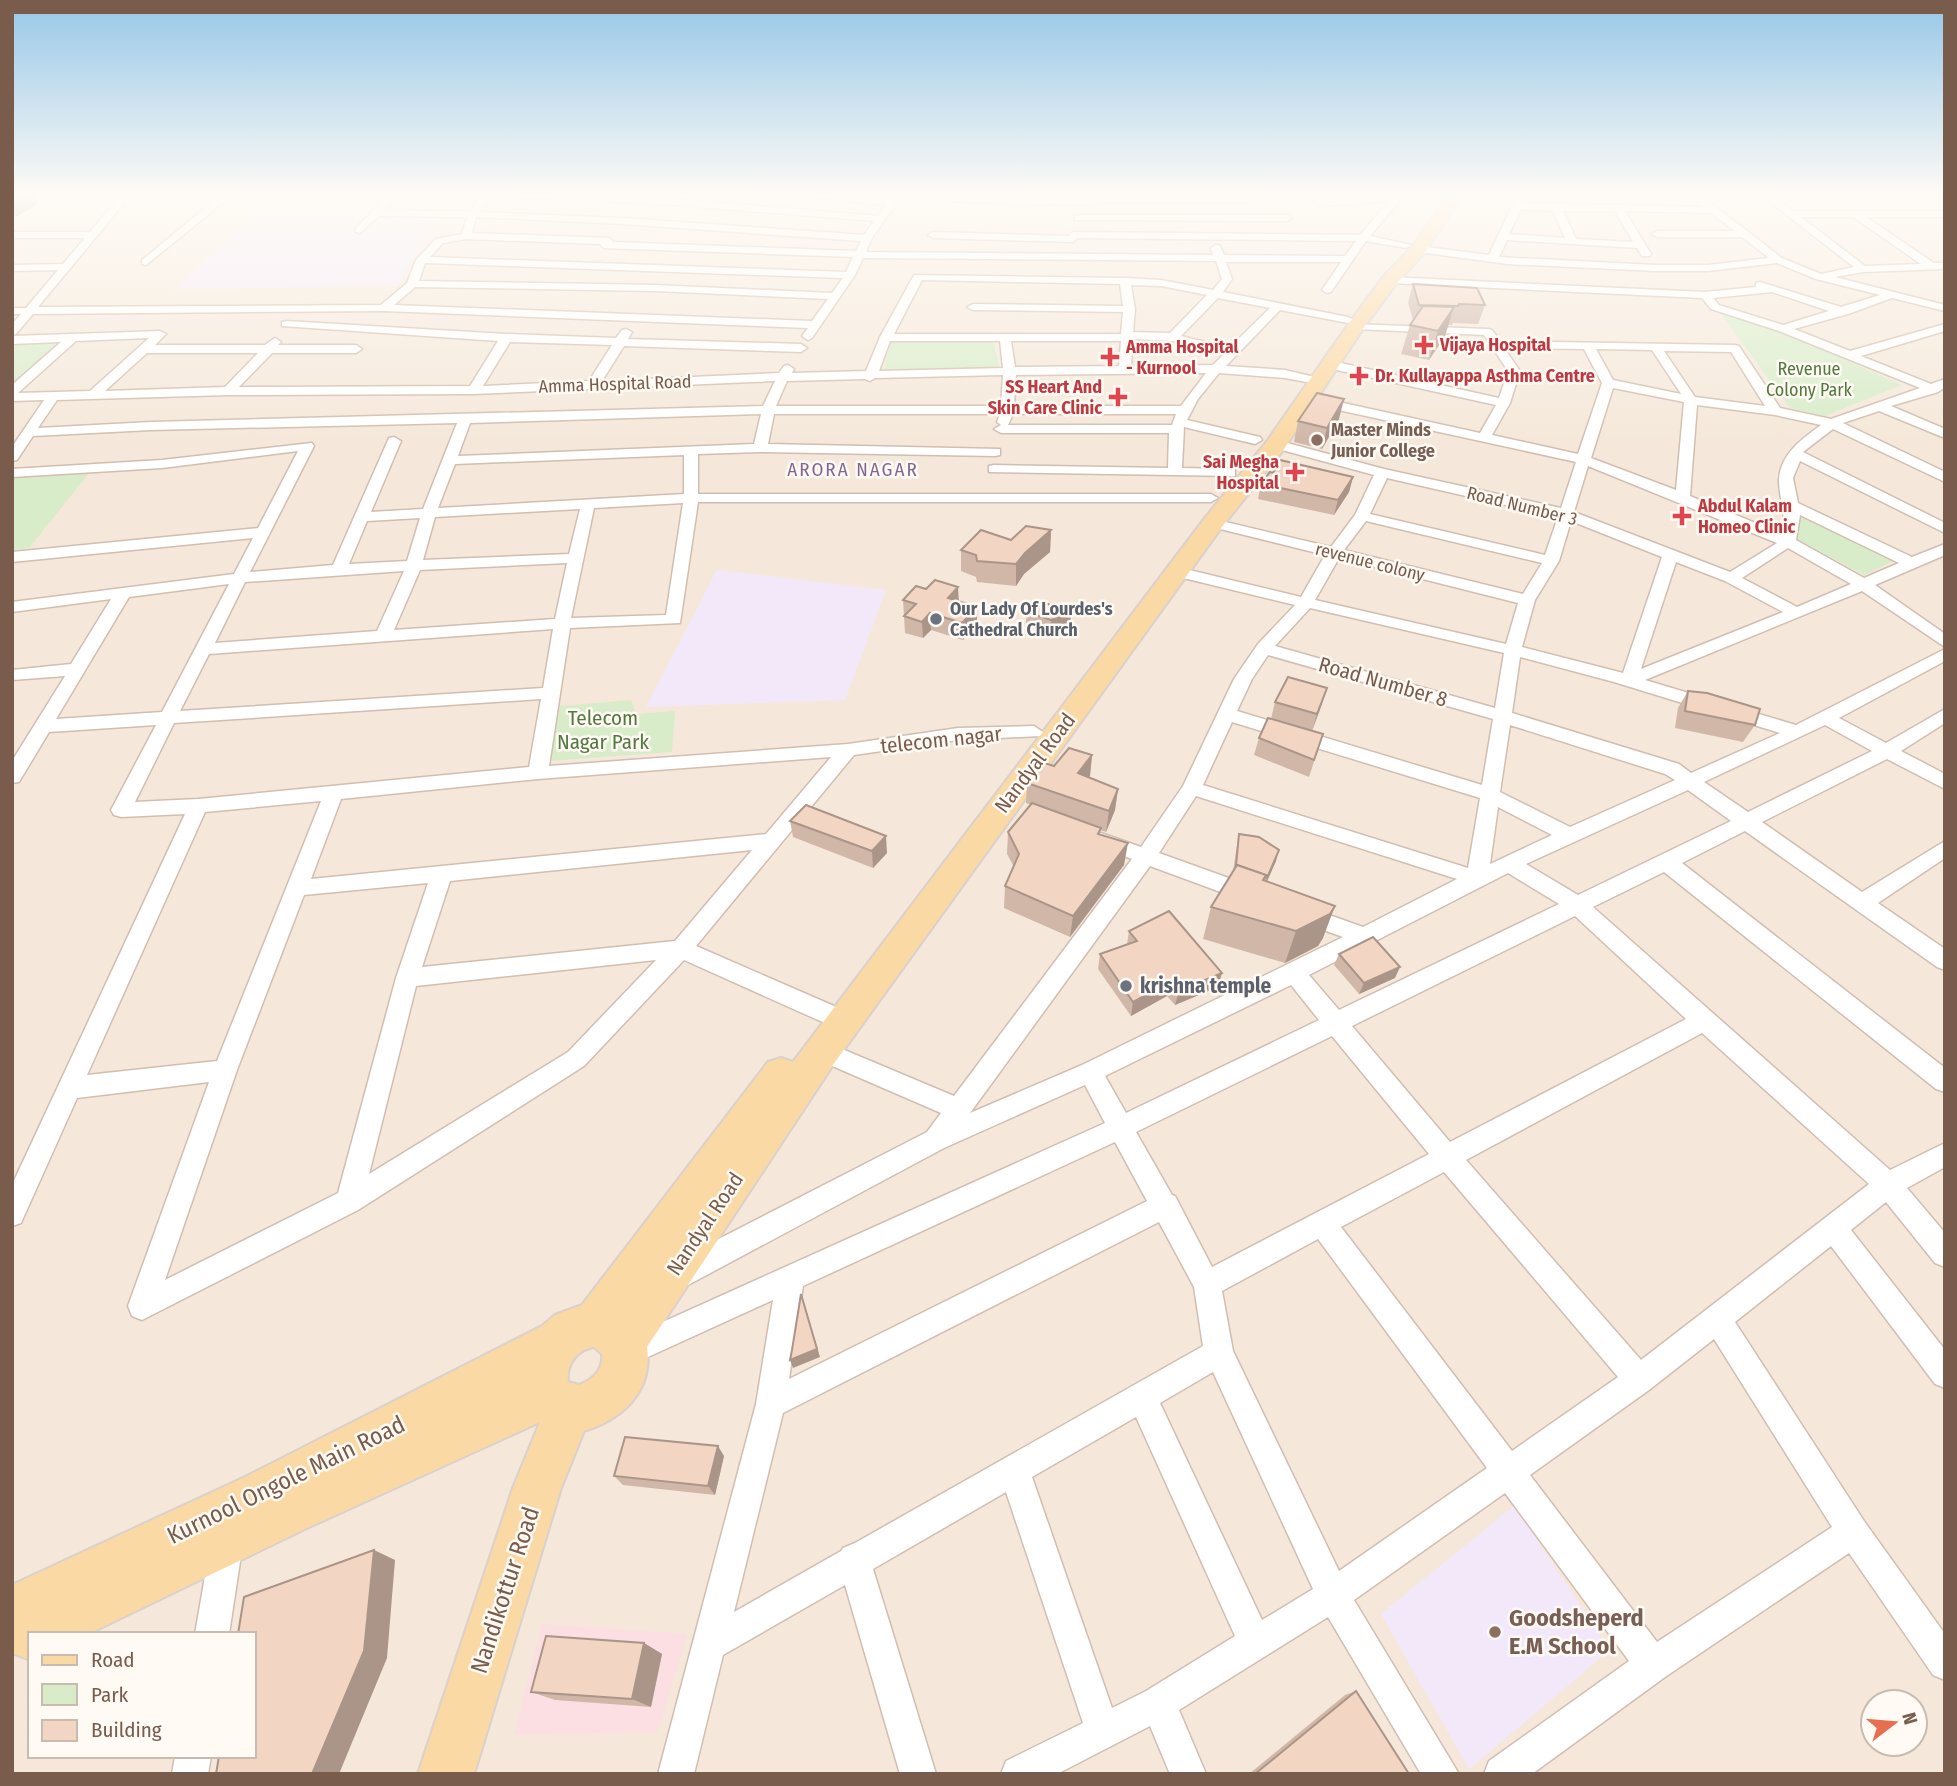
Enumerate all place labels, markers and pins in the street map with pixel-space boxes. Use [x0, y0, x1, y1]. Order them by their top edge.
place label: Vijaya Hospital [1439, 334, 1551, 356]
marker: Vijaya Hospital [1414, 335, 1434, 355]
place label: Amma Hospital - Kurnool [1125, 336, 1239, 379]
marker: Amma Hospital - Kurnool [1100, 347, 1120, 367]
place label: Dr. Kullayappa Asthma Centre [1375, 365, 1595, 387]
marker: Dr. Kullayappa Asthma Centre [1349, 366, 1369, 386]
place label: SS Heart And Skin Care Clinic [988, 376, 1102, 419]
marker: SS Heart And Skin Care Clinic [1108, 387, 1128, 407]
place label: Master Minds Junior College [1330, 419, 1435, 462]
marker: Master Minds Junior College [1309, 432, 1325, 448]
place label: Sai Megha Hospital [1203, 451, 1279, 494]
marker: Sai Megha Hospital [1285, 462, 1305, 482]
place label: Abdul Kalam Homeo Clinic [1697, 495, 1796, 538]
marker: Abdul Kalam Homeo Clinic [1672, 506, 1692, 526]
place label: Our Lady Of Lourdes's Cathedral Church [950, 598, 1113, 641]
marker: Our Lady Of Lourdes's Cathedral Church [928, 611, 944, 627]
place label: krishna temple [1140, 973, 1272, 999]
marker: krishna temple [1118, 978, 1134, 994]
place label: Goodsheperd E.M School [1509, 1604, 1644, 1660]
marker: Goodsheperd E.M School [1487, 1624, 1503, 1640]

